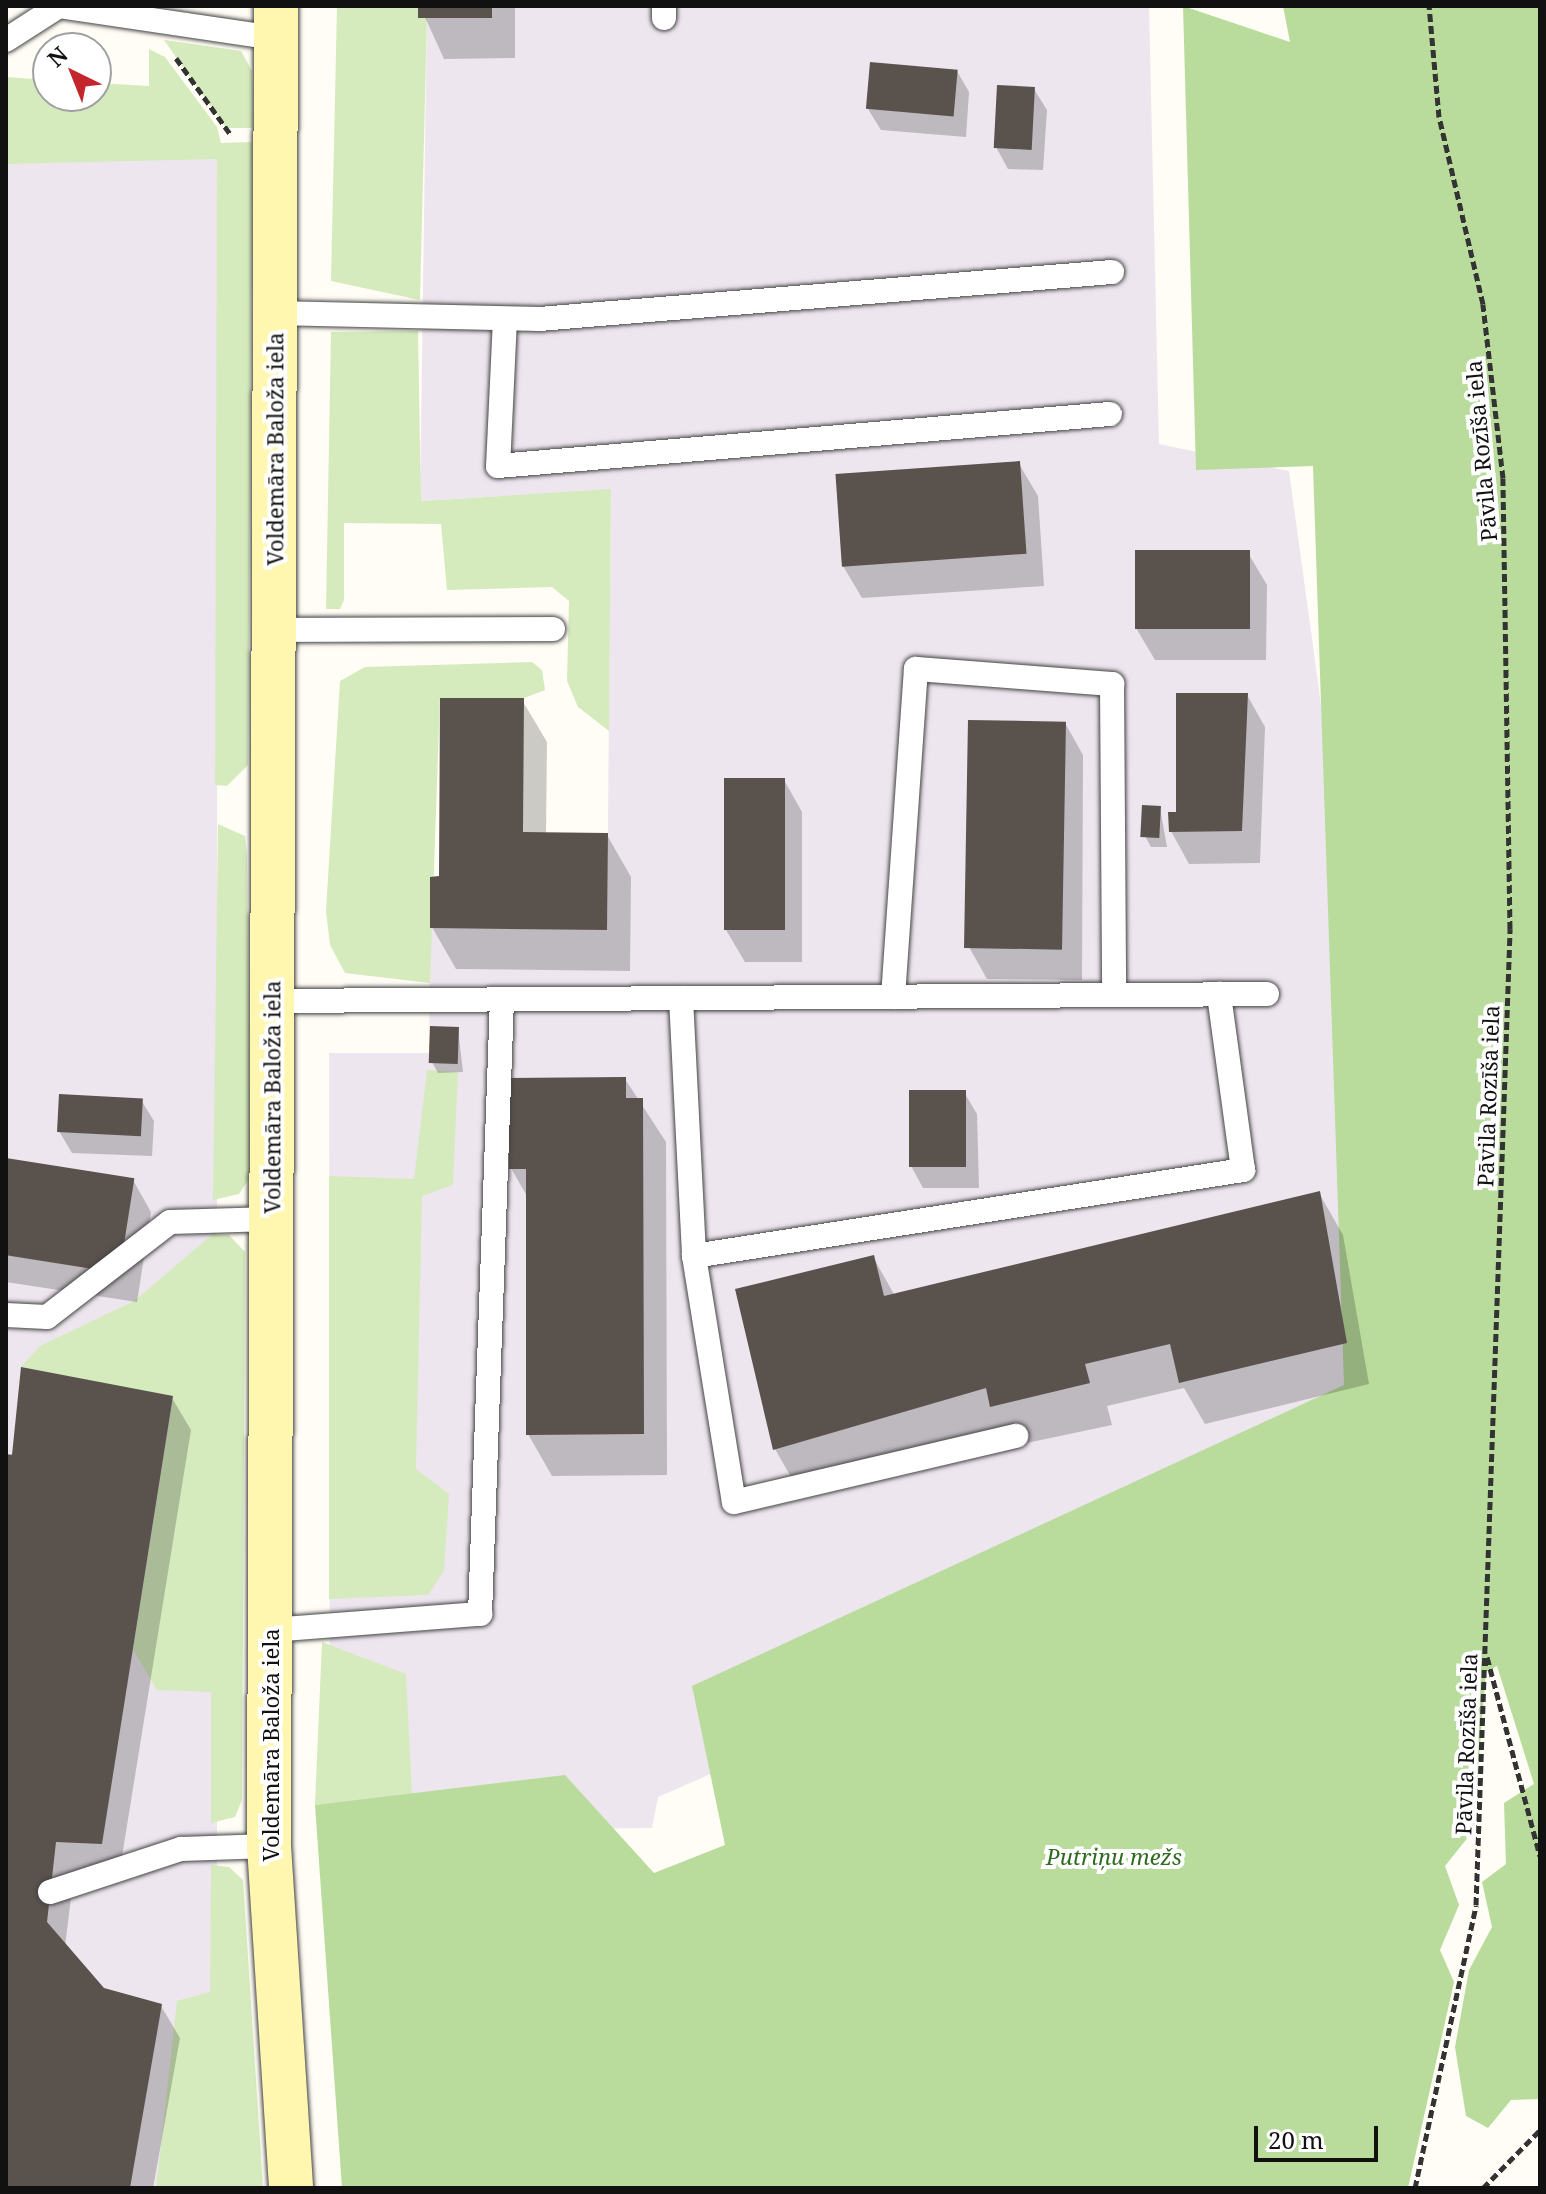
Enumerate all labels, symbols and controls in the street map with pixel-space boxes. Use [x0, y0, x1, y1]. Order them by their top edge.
north arrow [32, 32, 112, 112]
text: N [40, 39, 74, 73]
street label: Voldemāra Baloža iela [262, 332, 288, 566]
street label: Pāvila Rozīša iela [1460, 359, 1502, 543]
street label: Voldemāra Baloža iela [259, 980, 285, 1214]
street label: Pāvila Rozīša iela [1472, 1005, 1504, 1187]
street label: Voldemāra Baloža iela [258, 1628, 284, 1862]
street label: Pāvila Rozīša iela [1450, 1653, 1482, 1835]
park label: Putriņu mežs [1046, 1844, 1182, 1870]
scale bar [1258, 2110, 1382, 2160]
text: 20 m [1268, 2123, 1324, 2156]

